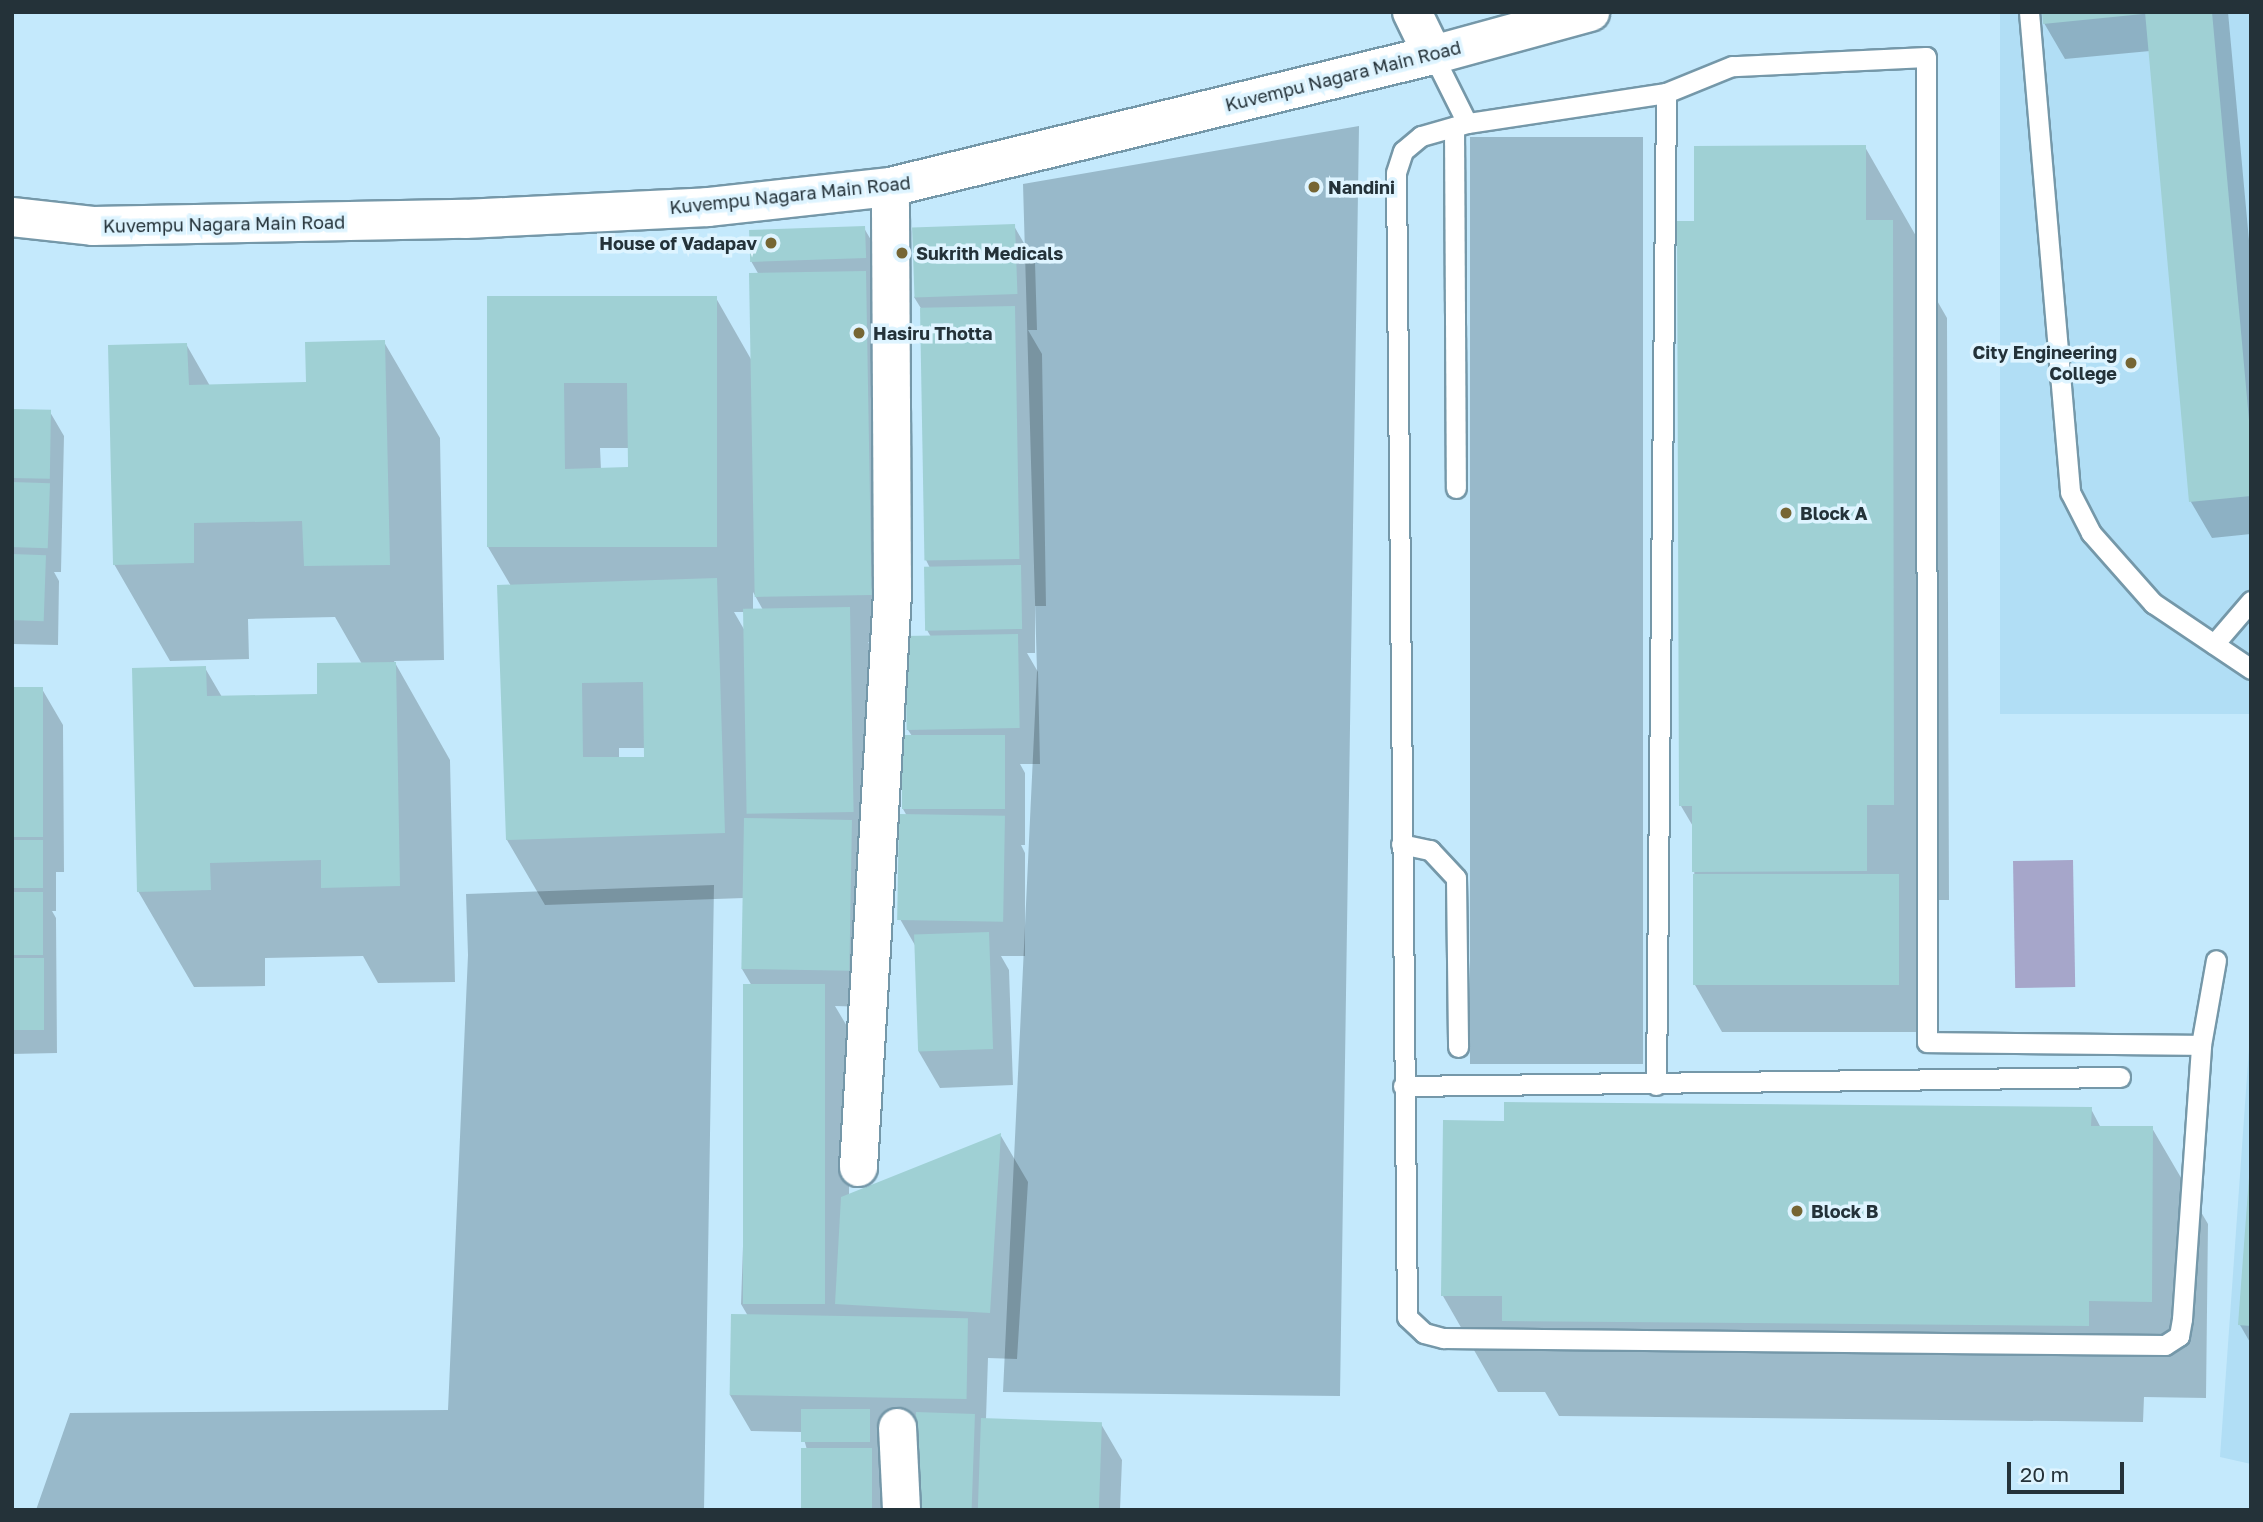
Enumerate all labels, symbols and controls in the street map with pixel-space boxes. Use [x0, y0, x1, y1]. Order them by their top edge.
street label: Kuvempu Nagara Main Road [1223, 36, 1463, 116]
street label: Kuvempu Nagara Main Road [668, 172, 912, 218]
place label: Nandini [1328, 176, 1395, 198]
marker: Nandini [1306, 179, 1322, 195]
street label: Kuvempu Nagara Main Road [103, 211, 345, 237]
place label: House of Vadapav [599, 232, 757, 254]
marker: House of Vadapav [763, 235, 779, 251]
place label: Sukrith Medicals [916, 242, 1063, 264]
marker: Sukrith Medicals [894, 245, 910, 261]
place label: Hasiru Thotta [873, 322, 992, 344]
marker: Hasiru Thotta [851, 325, 867, 341]
place label: City Engineering College [1972, 342, 2117, 384]
marker: City Engineering College [2123, 355, 2139, 371]
place label: Block A [1800, 502, 1867, 524]
marker: Block A [1778, 505, 1794, 521]
place label: Block B [1811, 1200, 1878, 1222]
marker: Block B [1789, 1203, 1805, 1219]
scale bar [2011, 1448, 2128, 1492]
text: 20 m [2020, 1461, 2069, 1487]

